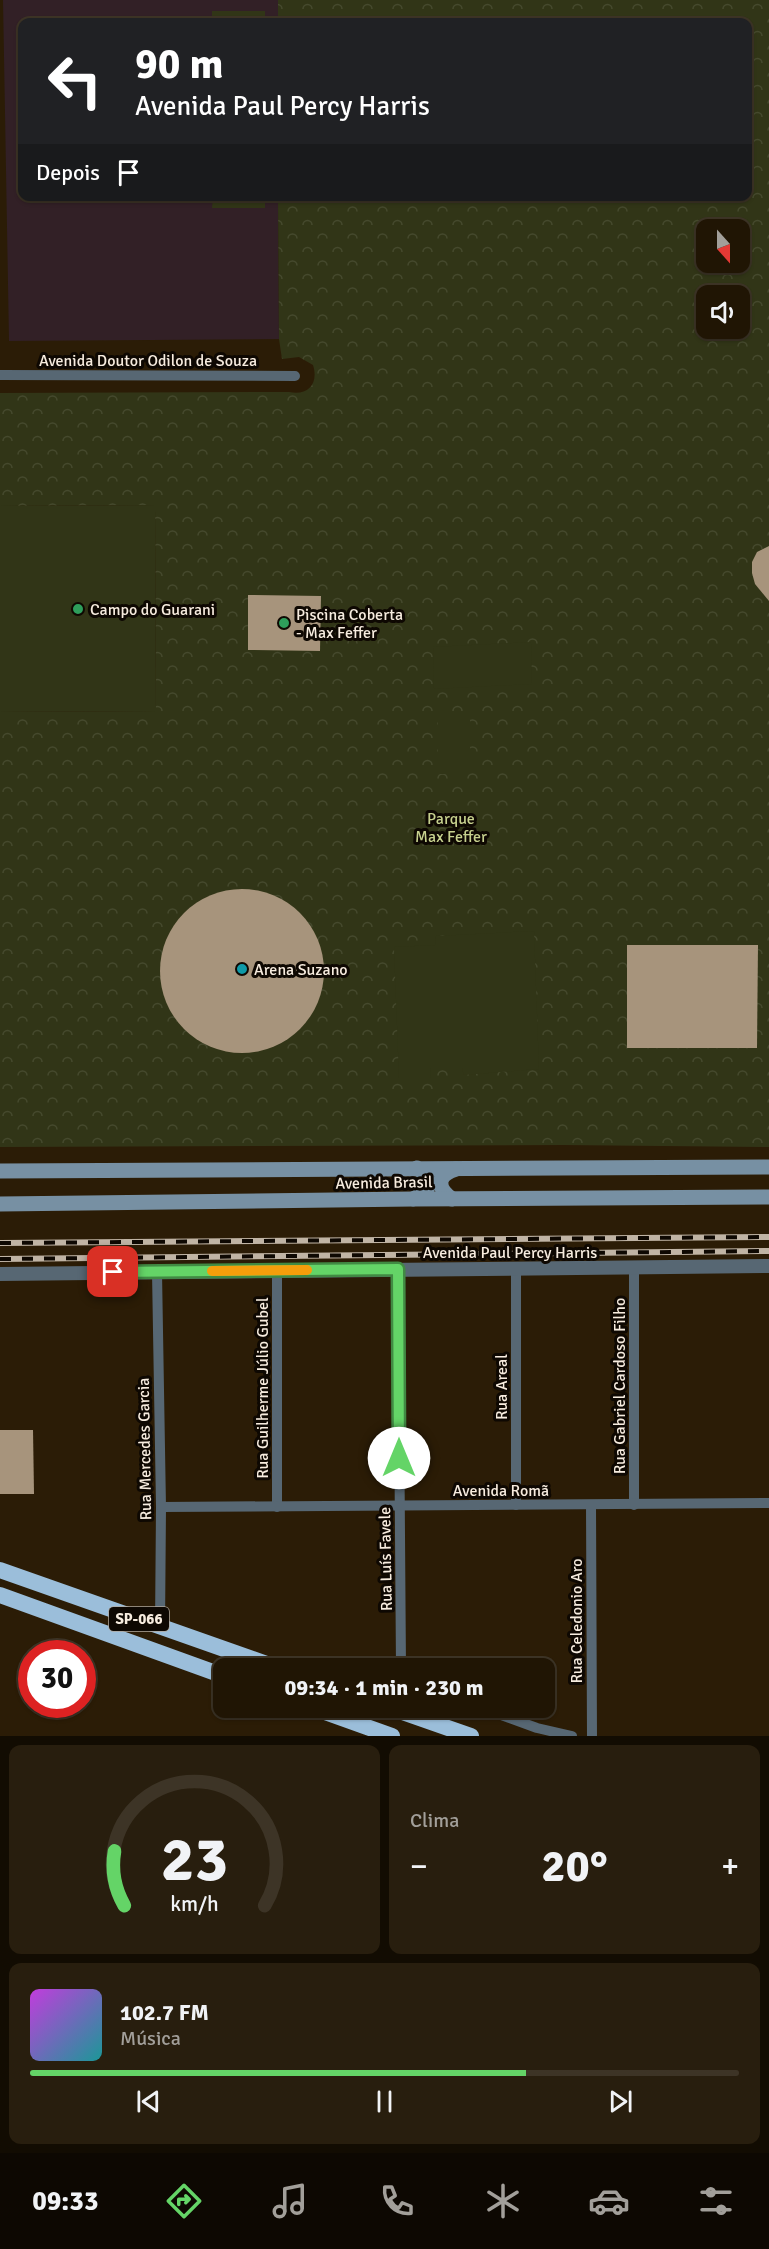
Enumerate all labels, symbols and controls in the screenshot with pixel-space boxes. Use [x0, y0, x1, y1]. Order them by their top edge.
text: 90 m [135, 39, 224, 90]
icon: left [36, 42, 114, 120]
text: Avenida Paul Percy Harris [135, 90, 430, 123]
icon: arrive [112, 156, 145, 189]
text: Depois [36, 159, 100, 186]
north arrow [696, 219, 750, 273]
map controls [696, 219, 750, 339]
button: sound [696, 285, 750, 339]
street label: Avenida Doutor Odilon de Souza [39, 351, 257, 371]
place label: Campo do Guarani [90, 600, 215, 620]
marker: Campo do Guarani [71, 602, 85, 616]
place label: Piscina Coberta - Max Feffer [296, 605, 403, 643]
marker: Piscina Coberta - Max Feffer [277, 616, 291, 630]
park label: Parque Max Feffer [415, 809, 487, 847]
place label: Arena Suzano [254, 960, 348, 980]
marker: Arena Suzano [235, 962, 249, 976]
street label: Avenida Brasil [335, 1172, 433, 1194]
street label: Avenida Paul Percy Harris [423, 1243, 597, 1263]
pin [87, 1246, 138, 1297]
icon: arrive [96, 1255, 129, 1288]
street label: Rua Guilherme Júlio Gubel [253, 1297, 273, 1479]
street label: Rua Gabriel Cardoso Filho [610, 1298, 630, 1474]
street label: Rua Areal [492, 1354, 512, 1420]
street label: Rua Mercedes Garcia [134, 1377, 156, 1521]
position arrow [367, 1426, 431, 1490]
street label: Avenida Romã [453, 1481, 549, 1501]
street label: Rua Luís Favele [375, 1507, 397, 1611]
street label: Rua Celedonio Aro [567, 1558, 587, 1684]
road number: SP-066 [109, 1607, 169, 1631]
speed limit sign: 30 [18, 1640, 96, 1718]
text: 09:34 · 1 min · 230 m [284, 1674, 484, 1701]
text: Clima [410, 1808, 459, 1833]
text: 23 [161, 1821, 228, 1898]
text: 20° [541, 1839, 608, 1894]
text: − [410, 1846, 428, 1887]
text: + [721, 1846, 739, 1887]
text: km/h [170, 1892, 219, 1918]
text: 102.7 FM [120, 1999, 209, 2026]
text: Música [120, 2026, 181, 2051]
icon: previous [132, 2085, 165, 2118]
icon: pause [368, 2085, 401, 2118]
icon: next [604, 2085, 637, 2118]
icon: directions [163, 2180, 205, 2222]
icon: music [269, 2180, 311, 2222]
icon: phone [376, 2180, 418, 2222]
icon: climate [482, 2180, 524, 2222]
icon: car [588, 2180, 630, 2222]
icon: filters [695, 2180, 737, 2222]
text: 09:33 [32, 2185, 98, 2218]

